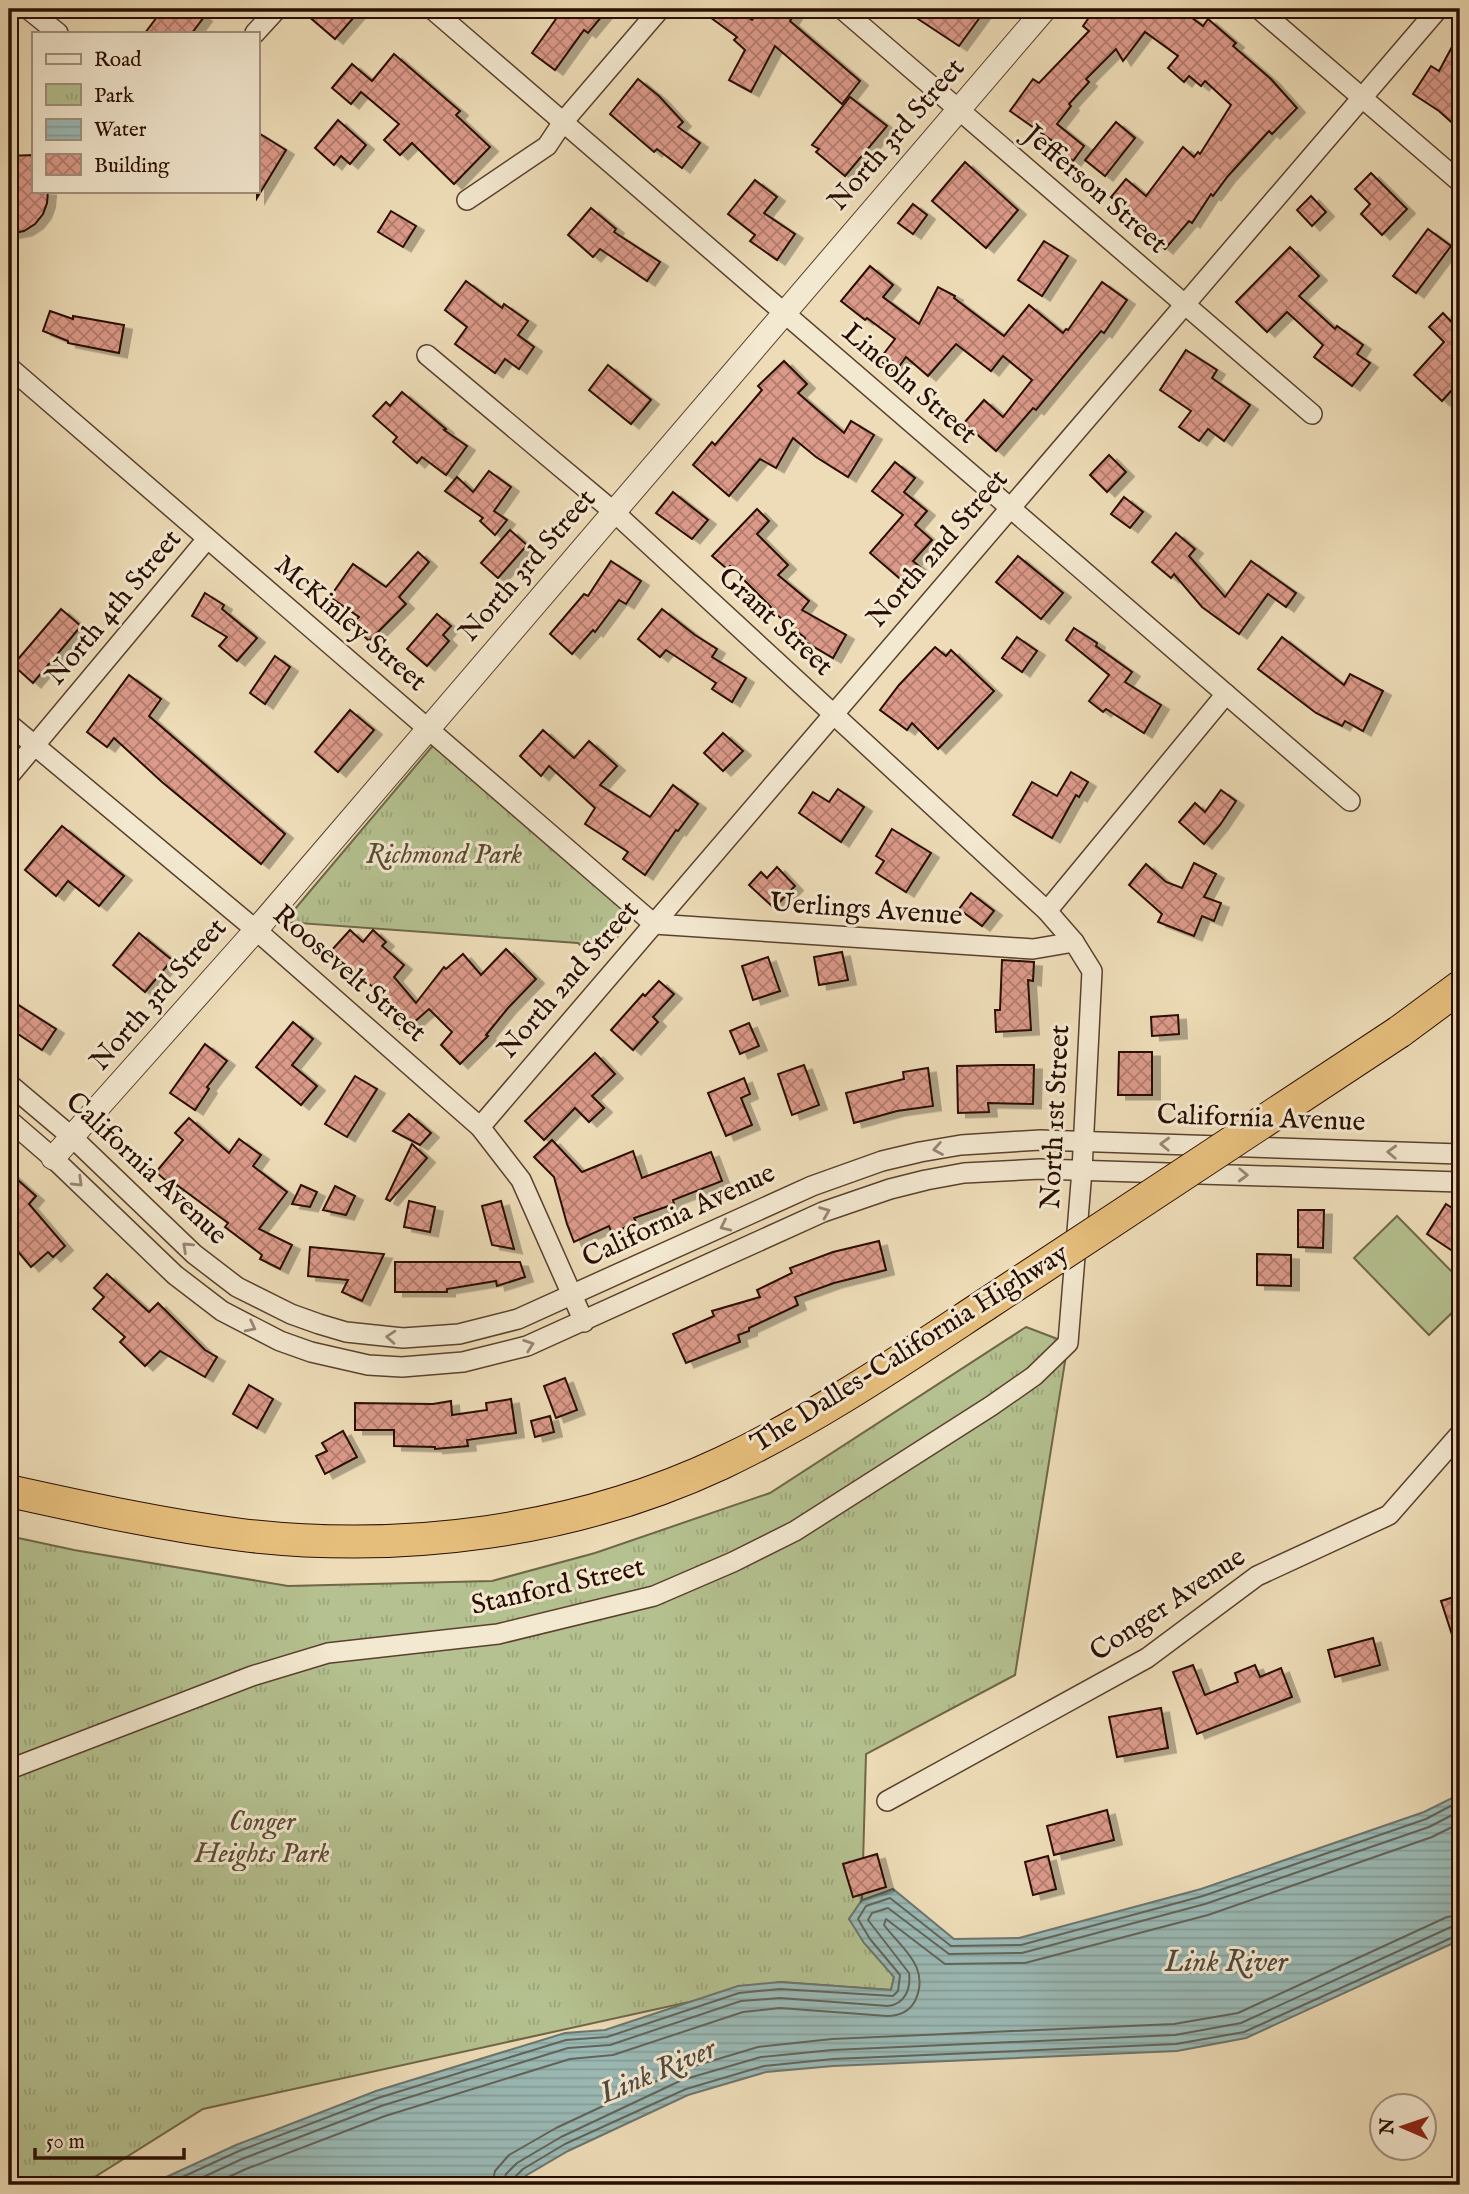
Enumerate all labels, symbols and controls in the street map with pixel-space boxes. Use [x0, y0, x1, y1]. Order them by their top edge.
legend [32, 32, 259, 192]
text: Road [94, 47, 142, 74]
street label: North 3rd Street [821, 51, 973, 218]
text: Park [94, 83, 135, 110]
street label: Jefferson Street [1014, 116, 1174, 262]
text: Water [94, 117, 147, 144]
text: Building [94, 153, 170, 180]
street label: Lincoln Street [834, 316, 984, 452]
street label: North 2nd Street [860, 463, 1016, 635]
street label: North 3rd Street [452, 482, 604, 649]
street label: North 4th Street [38, 522, 190, 693]
street label: McKinley Street [267, 548, 434, 700]
street label: Grant Street [710, 560, 840, 684]
park label: Richmond Park [366, 838, 522, 873]
street label: Uerlings Avenue [769, 886, 964, 934]
street label: North 2nd Street [491, 894, 647, 1066]
street label: Roosevelt Street [265, 898, 433, 1050]
street label: North 3rd Street [83, 911, 235, 1078]
street label: North 1st Street [1034, 1023, 1078, 1210]
street label: California Avenue [58, 1085, 234, 1253]
street label: California Avenue [1156, 1098, 1366, 1140]
one-way arrow [1159, 1137, 1170, 1152]
one-way arrow [932, 1140, 944, 1155]
one-way arrow [1386, 1144, 1397, 1159]
street label: California Avenue [577, 1156, 781, 1276]
one-way arrow [1238, 1168, 1249, 1183]
one-way arrow [69, 1173, 82, 1186]
one-way arrow [819, 1206, 831, 1220]
one-way arrow [719, 1217, 732, 1231]
street label: The Dalles-California Highway [745, 1237, 1076, 1461]
one-way arrow [182, 1243, 195, 1255]
one-way arrow [244, 1318, 256, 1332]
one-way arrow [385, 1330, 396, 1345]
one-way arrow [522, 1339, 534, 1353]
street label: Conger Avenue [1084, 1540, 1252, 1670]
street label: Stanford Street [468, 1550, 648, 1624]
park label: Conger Heights Park [194, 1805, 329, 1872]
water label: Link River [1163, 1944, 1289, 1982]
water label: Link River [593, 2030, 724, 2114]
north arrow [1368, 2092, 1438, 2162]
scale bar [35, 2117, 184, 2161]
text: N [1376, 2117, 1400, 2136]
text: 50 m [46, 2129, 85, 2156]

